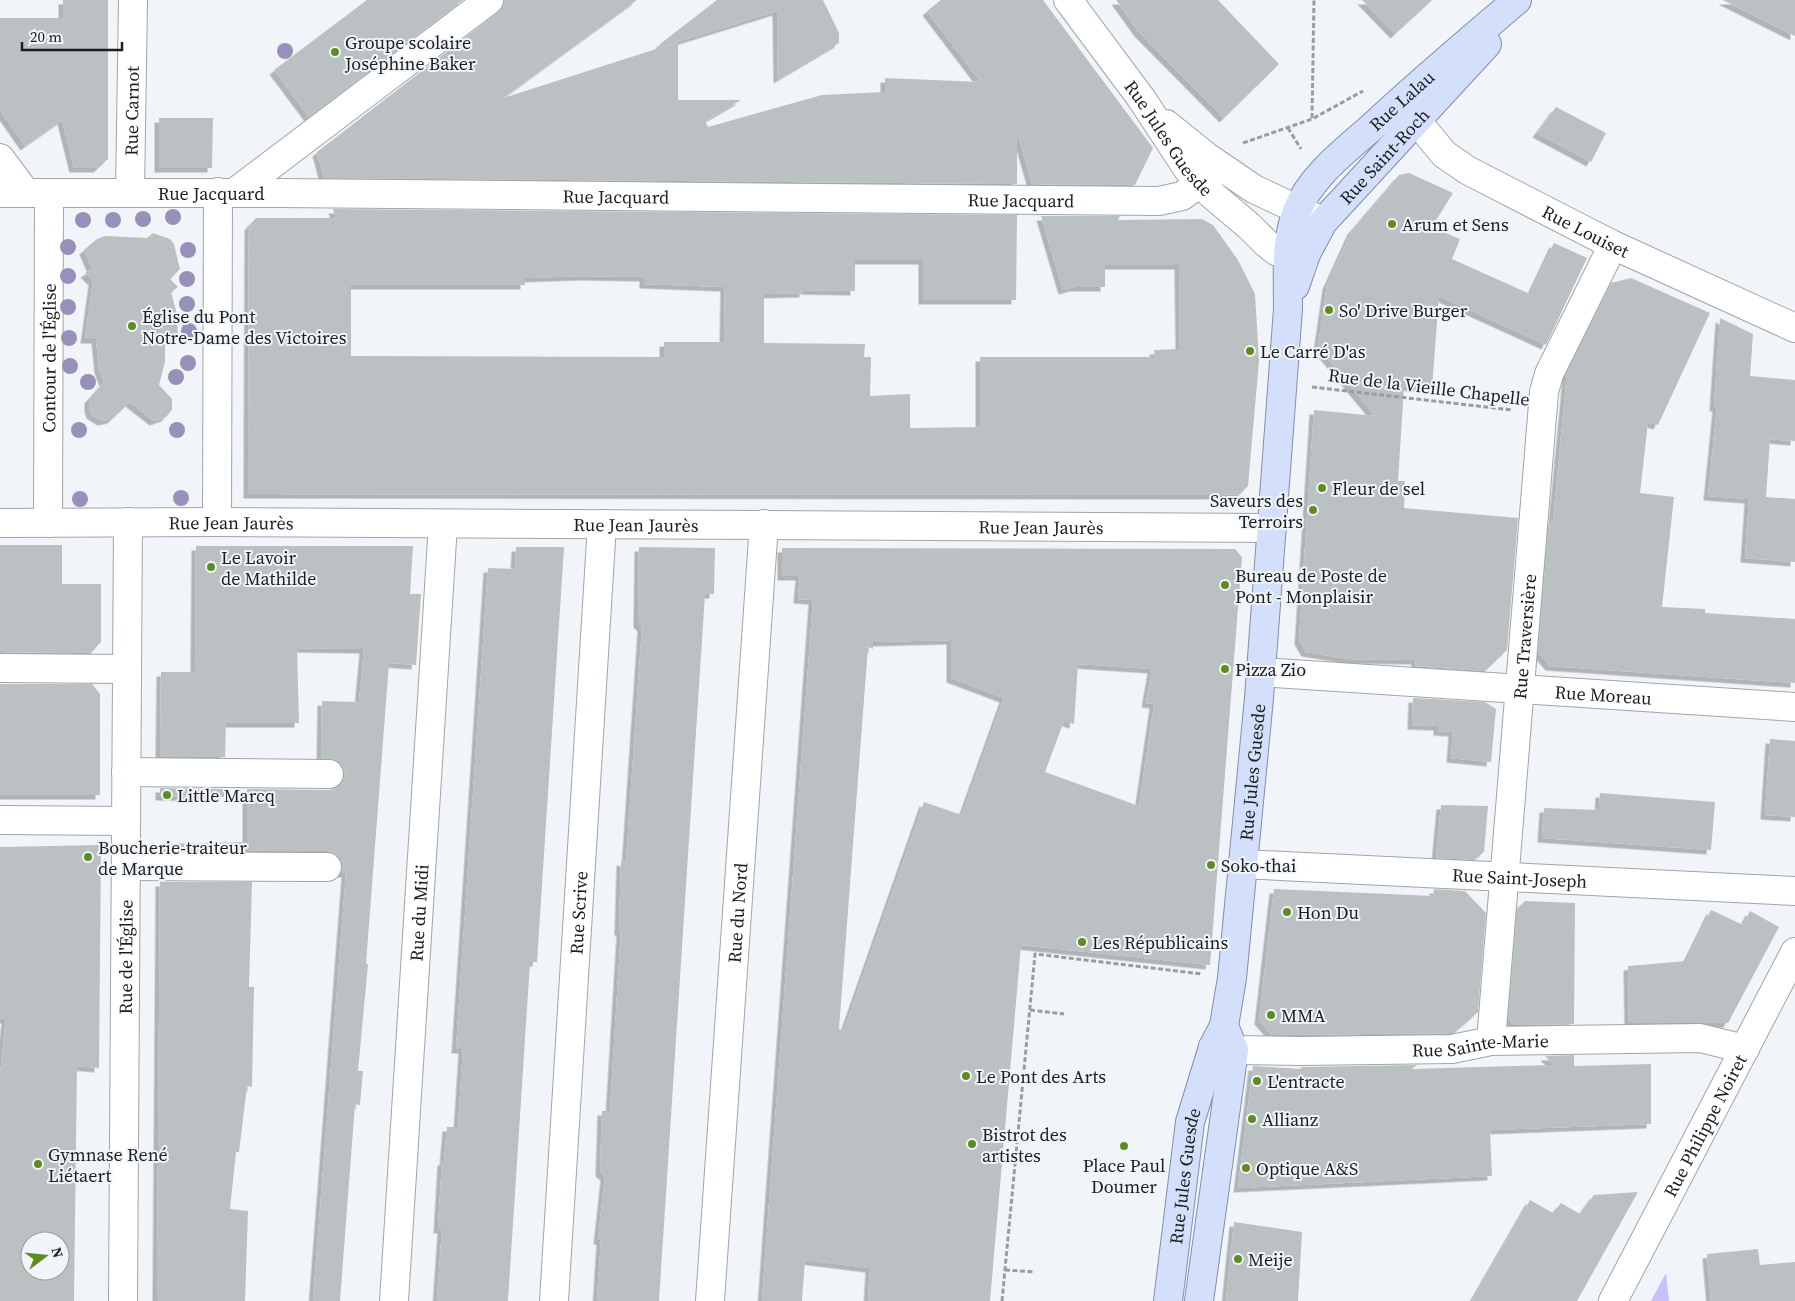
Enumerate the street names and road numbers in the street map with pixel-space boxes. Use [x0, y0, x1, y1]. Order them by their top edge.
street label: Rue Lalau [1363, 64, 1439, 136]
street label: Rue Carnot [118, 66, 144, 156]
street label: Rue Jules Guesde [1119, 75, 1219, 201]
street label: Rue Saint-Roch [1333, 102, 1435, 209]
street label: Rue Jacquard [158, 181, 264, 206]
street label: Rue Jacquard [562, 183, 669, 209]
street label: Rue Jacquard [967, 187, 1074, 213]
street label: Rue Louiset [1538, 198, 1633, 263]
street label: Contour de l'Église [36, 283, 61, 433]
street label: Rue de la Vieille Chapelle [1327, 362, 1531, 412]
street label: Rue Jean Jaurès [168, 509, 294, 535]
street label: Rue Jean Jaurès [573, 512, 699, 537]
street label: Rue Jean Jaurès [978, 514, 1104, 540]
street label: Rue Traversière [1506, 573, 1542, 700]
street label: Rue Moreau [1554, 679, 1653, 710]
street label: Rue Jules Guesde [1233, 702, 1271, 842]
street label: Rue du Nord [721, 862, 753, 964]
street label: Rue Saint-Joseph [1452, 862, 1588, 893]
street label: Rue du Midi [403, 863, 434, 962]
street label: Rue Scrive [563, 870, 593, 955]
street label: Rue de l'Église [112, 900, 138, 1014]
street label: Rue Sainte-Marie [1412, 1028, 1549, 1062]
street label: Rue Philippe Noiret [1657, 1050, 1752, 1201]
street label: Rue Jules Guesde [1163, 1105, 1206, 1246]

